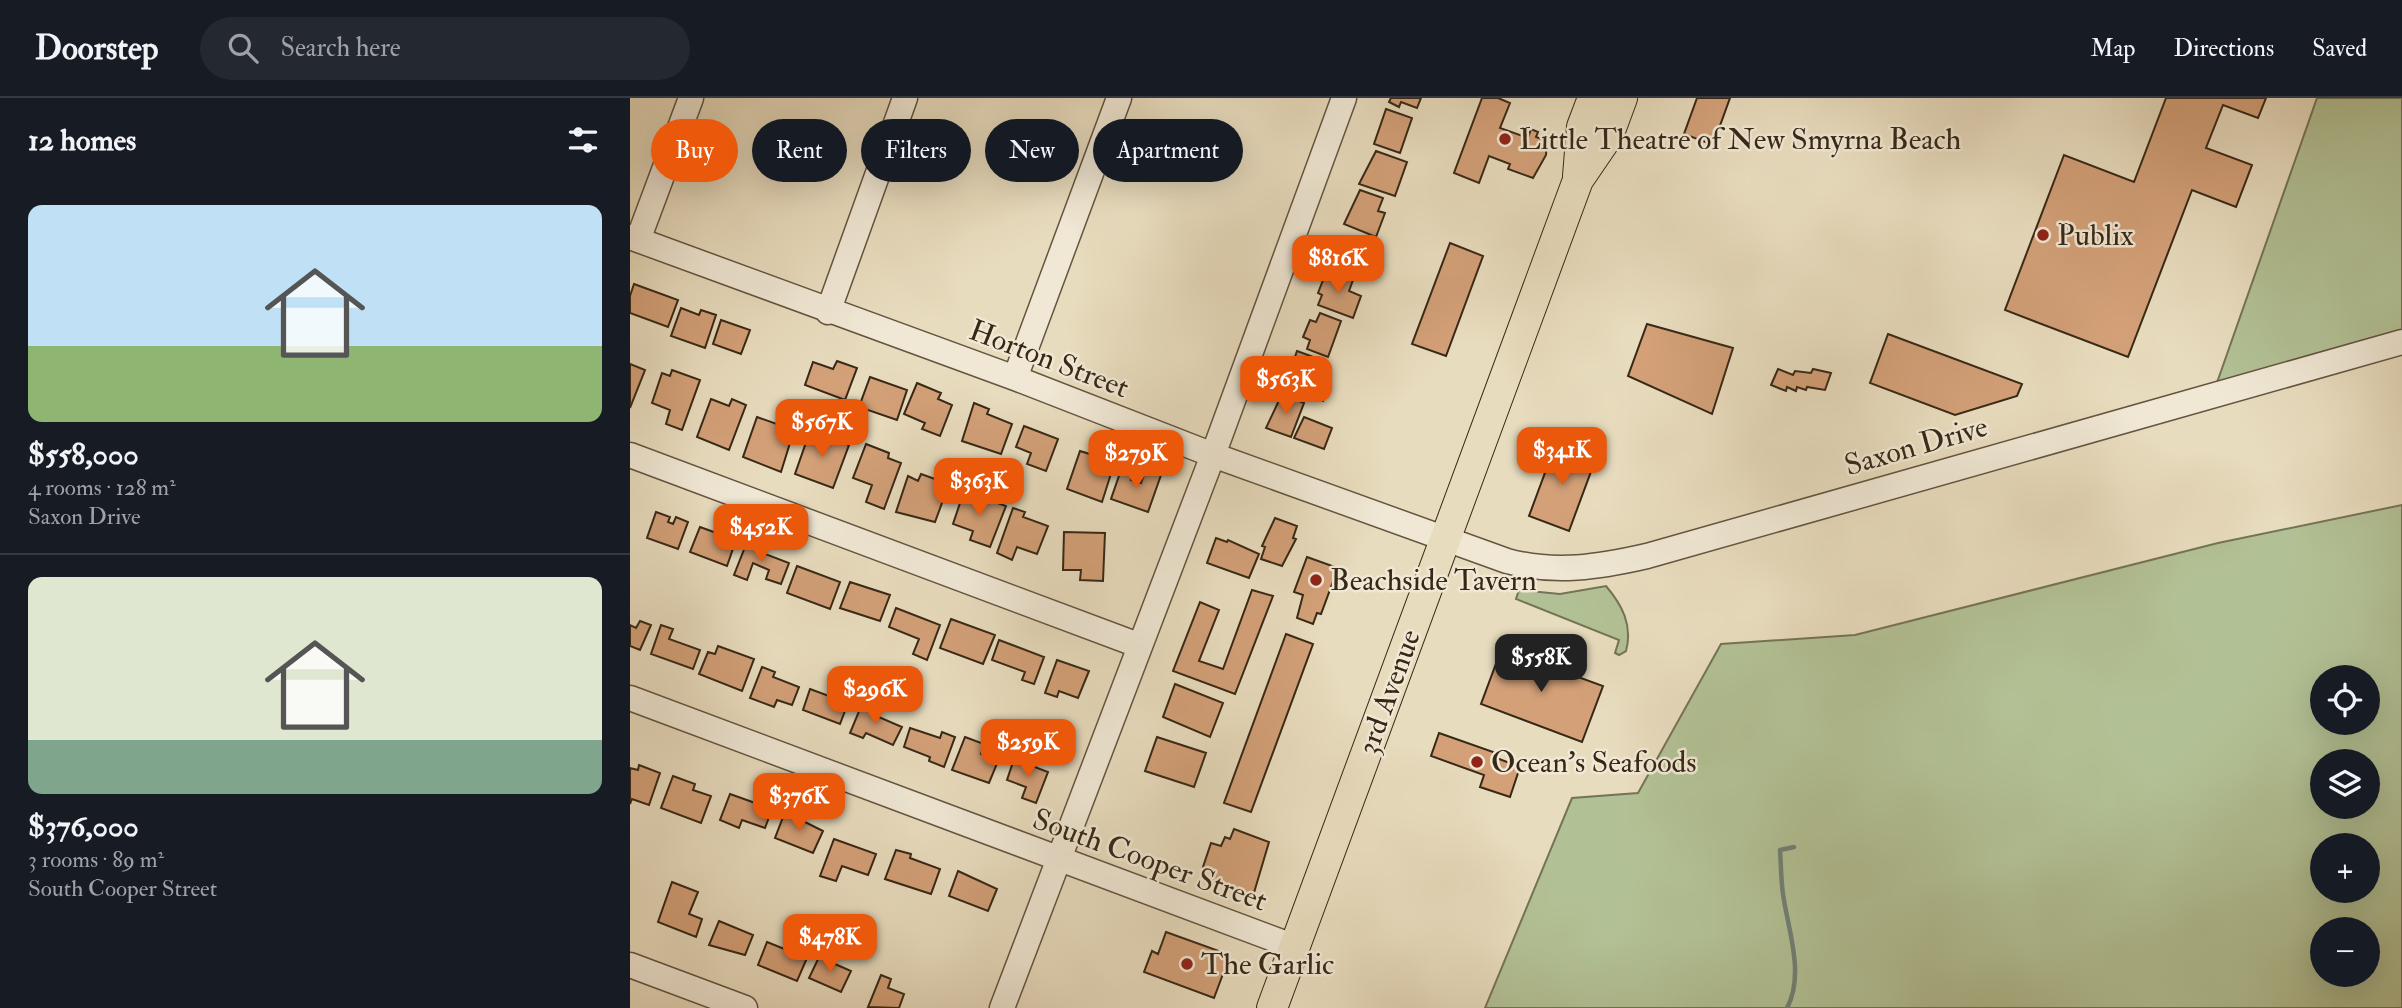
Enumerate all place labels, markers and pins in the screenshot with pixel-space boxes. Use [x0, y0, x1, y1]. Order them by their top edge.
place label: Little Theatre of New Smyrna Beach [1519, 121, 1962, 158]
marker: Little Theatre of New Smyrna Beach [1497, 131, 1513, 147]
place label: Publix [2057, 217, 2134, 254]
marker: Publix [2035, 227, 2051, 243]
pin: $816K [1289, 236, 1387, 295]
pin: $563K [1237, 356, 1335, 416]
pin: $567K [773, 400, 871, 459]
pin: $341K [1513, 428, 1611, 487]
pin: $279K [1087, 430, 1185, 490]
pin: $363K [930, 458, 1028, 518]
pin: $452K [712, 504, 810, 564]
place label: Beachside Tavern [1330, 562, 1537, 599]
marker: Beachside Tavern [1308, 572, 1324, 588]
pin: $558K [1492, 634, 1590, 694]
pin: $296K [826, 666, 924, 726]
pin: $259K [979, 720, 1077, 779]
place label: Ocean's Seafoods [1491, 744, 1697, 781]
marker: Ocean's Seafoods [1469, 754, 1485, 770]
pin: $376K [750, 774, 848, 833]
pin: $478K [781, 914, 879, 974]
place label: The Garlic [1201, 946, 1334, 983]
marker: The Garlic [1179, 956, 1195, 972]

